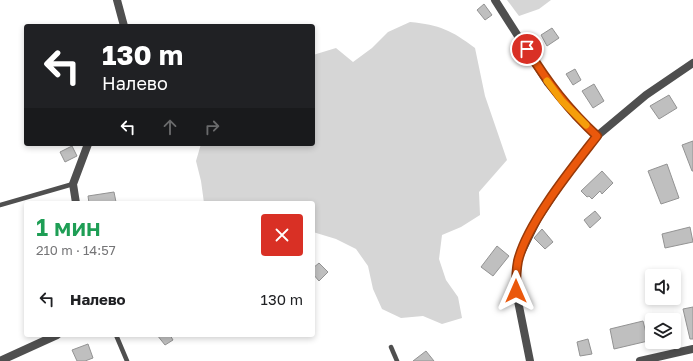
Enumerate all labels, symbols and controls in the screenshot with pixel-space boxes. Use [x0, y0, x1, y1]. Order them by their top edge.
pin [510, 32, 544, 66]
text: 130 m [102, 38, 183, 71]
icon: arrive [516, 38, 538, 60]
icon: left [36, 40, 88, 92]
text: Налево [102, 72, 168, 94]
icon: left [117, 116, 139, 138]
icon: ahead [159, 116, 181, 138]
icon: right [201, 116, 223, 138]
text: 1 мин [36, 212, 101, 241]
button: close [261, 214, 303, 256]
text: 210 m · 14:57 [36, 242, 116, 258]
map controls [645, 269, 681, 349]
button: sound [645, 269, 681, 305]
position arrow [495, 270, 537, 312]
icon: left [36, 288, 58, 310]
text: Налево [70, 290, 126, 308]
text: 130 m [261, 290, 303, 308]
button: layers [645, 313, 681, 349]

